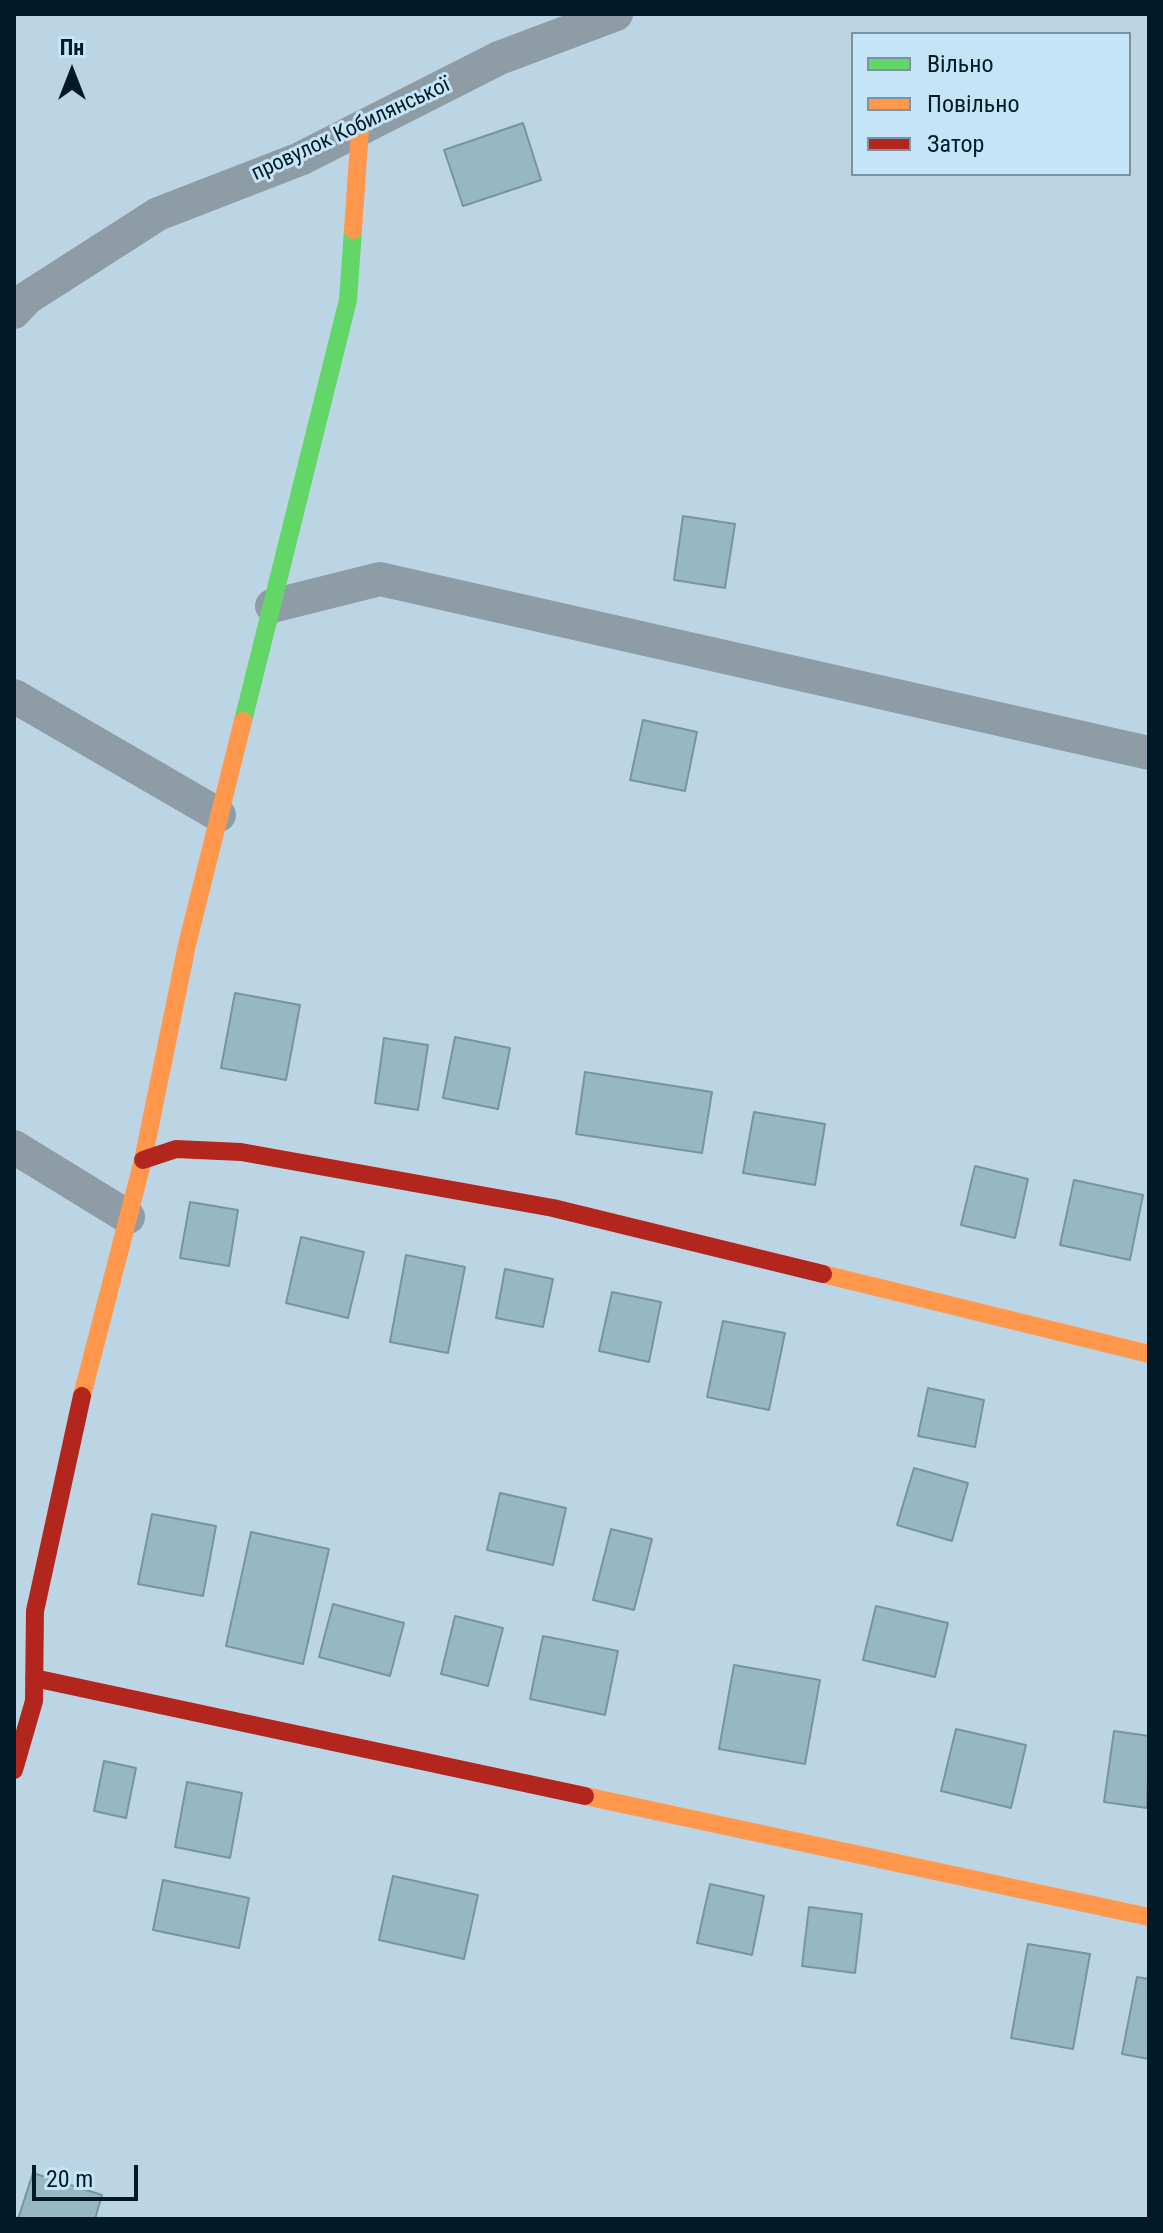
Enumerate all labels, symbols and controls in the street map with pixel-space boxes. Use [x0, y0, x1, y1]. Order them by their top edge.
north arrow [32, 32, 112, 112]
legend [851, 32, 1131, 176]
text: Пн [60, 35, 84, 60]
text: Вільно [927, 50, 994, 78]
street label: провулок Кобилянської [248, 72, 454, 188]
text: Повільно [927, 90, 1020, 118]
text: Затор [927, 130, 984, 158]
scale bar [36, 2149, 142, 2199]
text: 20 m [46, 2165, 93, 2193]

